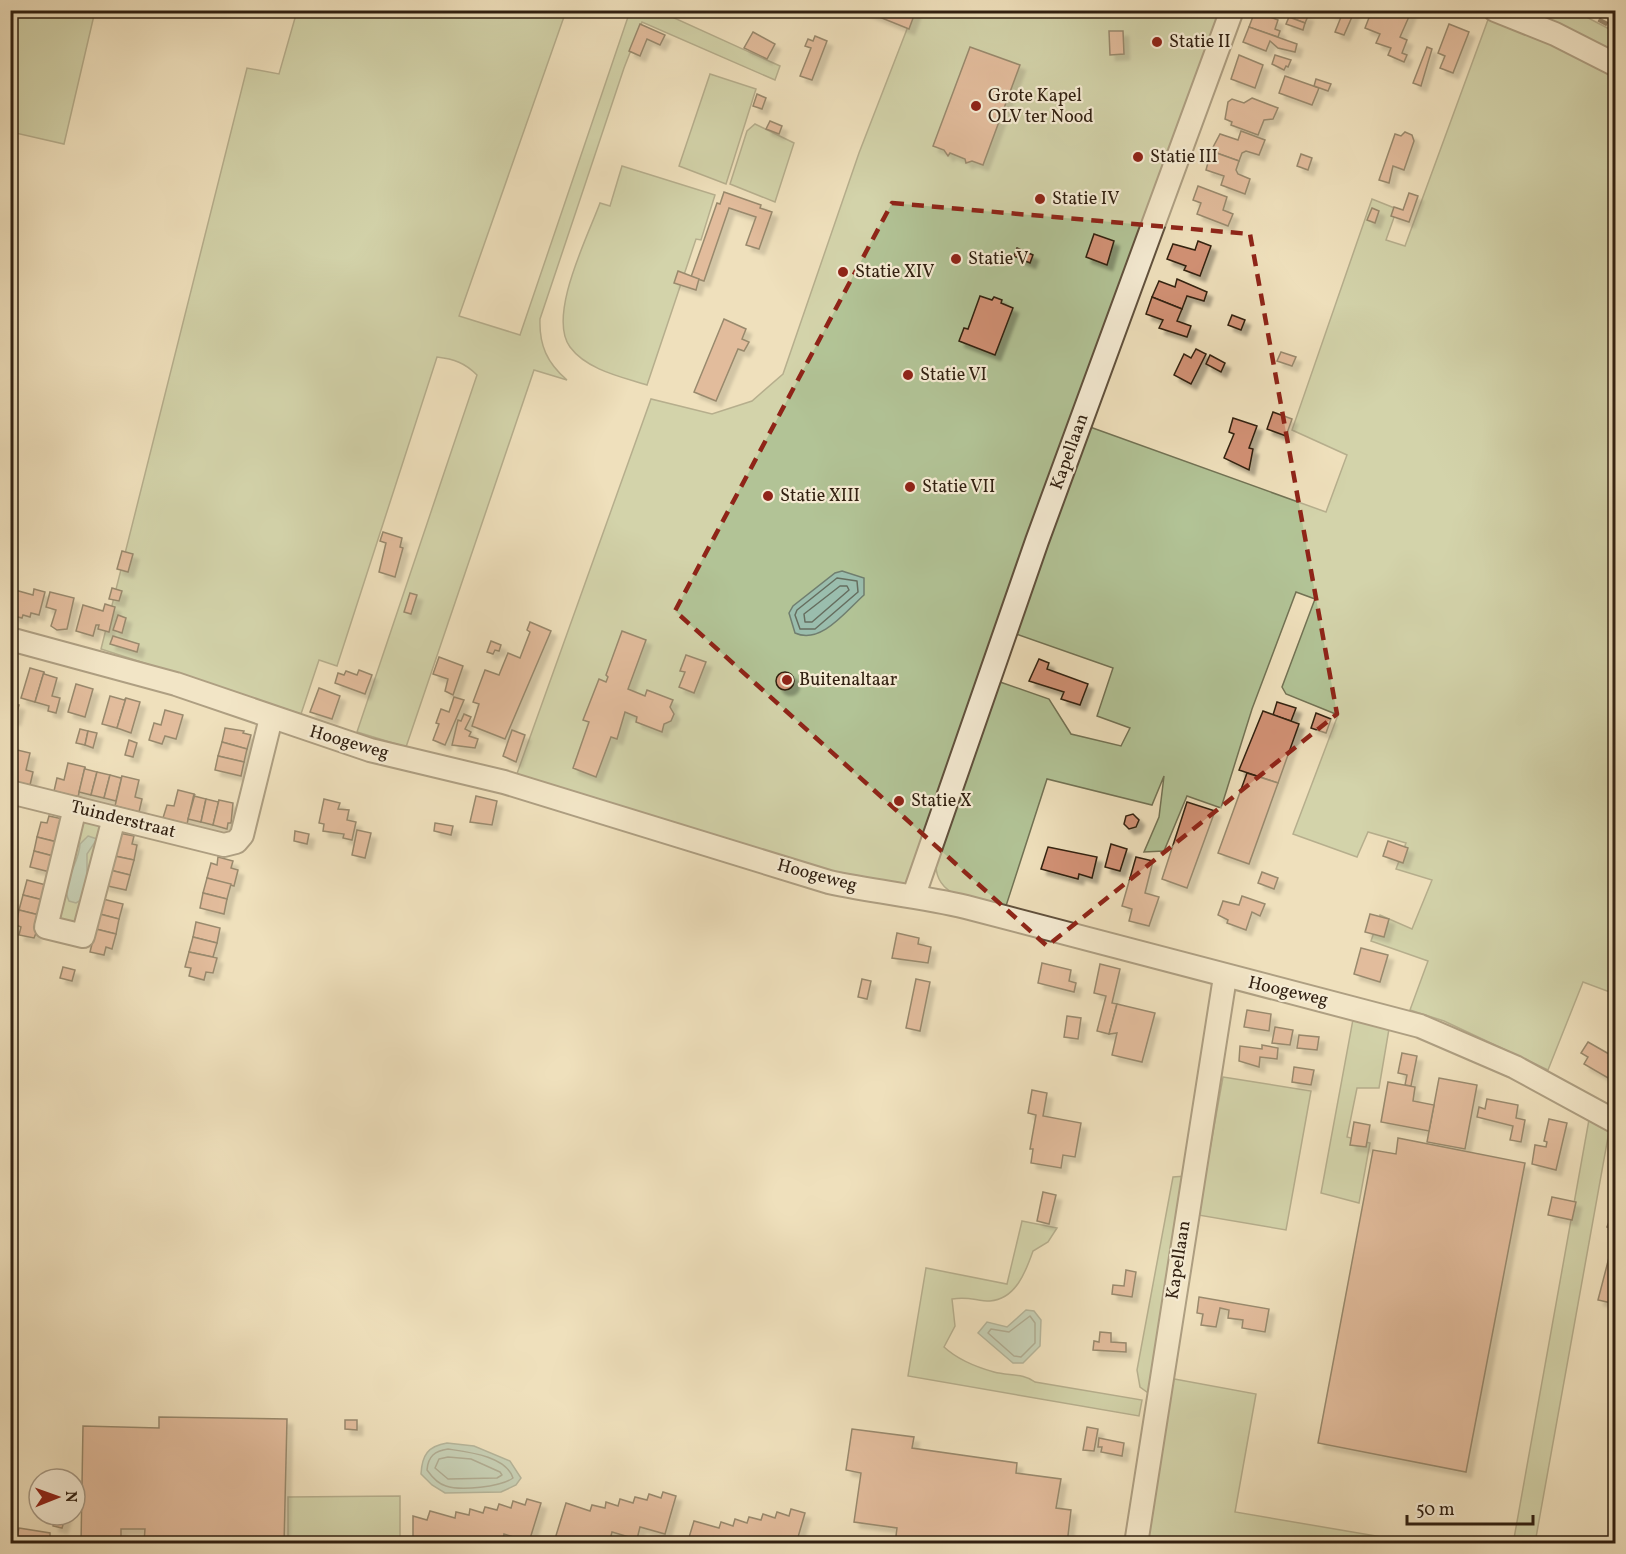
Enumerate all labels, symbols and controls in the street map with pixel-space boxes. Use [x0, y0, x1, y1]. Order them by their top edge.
place label: Statie II [1169, 30, 1231, 55]
marker: Statie II [1150, 35, 1164, 49]
place label: Grote Kapel OLV ter Nood [988, 84, 1094, 130]
marker: Grote Kapel OLV ter Nood [969, 99, 983, 113]
place label: Statie III [1150, 145, 1218, 170]
marker: Statie III [1131, 150, 1145, 164]
place label: Statie IV [1052, 187, 1120, 212]
marker: Statie IV [1033, 192, 1047, 206]
place label: Statie V [968, 247, 1029, 272]
marker: Statie V [949, 252, 963, 266]
place label: Statie XIV [855, 260, 935, 285]
marker: Statie XIV [836, 265, 850, 279]
place label: Statie VI [920, 363, 987, 388]
marker: Statie VI [901, 368, 915, 382]
street label: Kapellaan [1045, 410, 1095, 494]
place label: Statie VII [922, 475, 995, 500]
marker: Statie VII [903, 480, 917, 494]
place label: Statie XIII [780, 484, 860, 509]
marker: Statie XIII [761, 489, 775, 503]
place label: Buitenaltaar [799, 668, 898, 693]
marker: Buitenaltaar [780, 673, 794, 687]
street label: Hoogeweg [306, 720, 392, 766]
place label: Statie X [911, 789, 972, 814]
marker: Statie X [892, 794, 906, 808]
street label: Tuinderstraat [68, 795, 178, 845]
street label: Hoogeweg [774, 853, 860, 899]
street label: Hoogeweg [1245, 971, 1331, 1013]
street label: Kapellaan [1160, 1219, 1198, 1301]
north arrow [27, 1467, 87, 1527]
scale bar [1407, 1488, 1533, 1526]
text: N [59, 1491, 81, 1503]
text: 50 m [1416, 1498, 1455, 1523]

